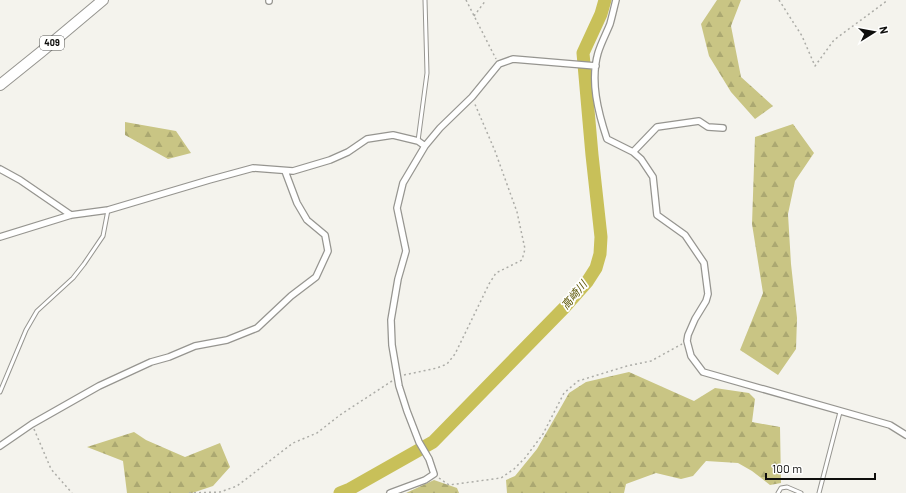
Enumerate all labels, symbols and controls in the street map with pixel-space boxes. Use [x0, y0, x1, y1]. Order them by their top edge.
north arrow [854, 12, 894, 52]
text: N [877, 25, 891, 35]
road number: 409 [40, 36, 64, 50]
water label: 高崎川 [558, 277, 590, 311]
scale bar [766, 455, 875, 481]
text: 100 m [772, 461, 802, 475]

